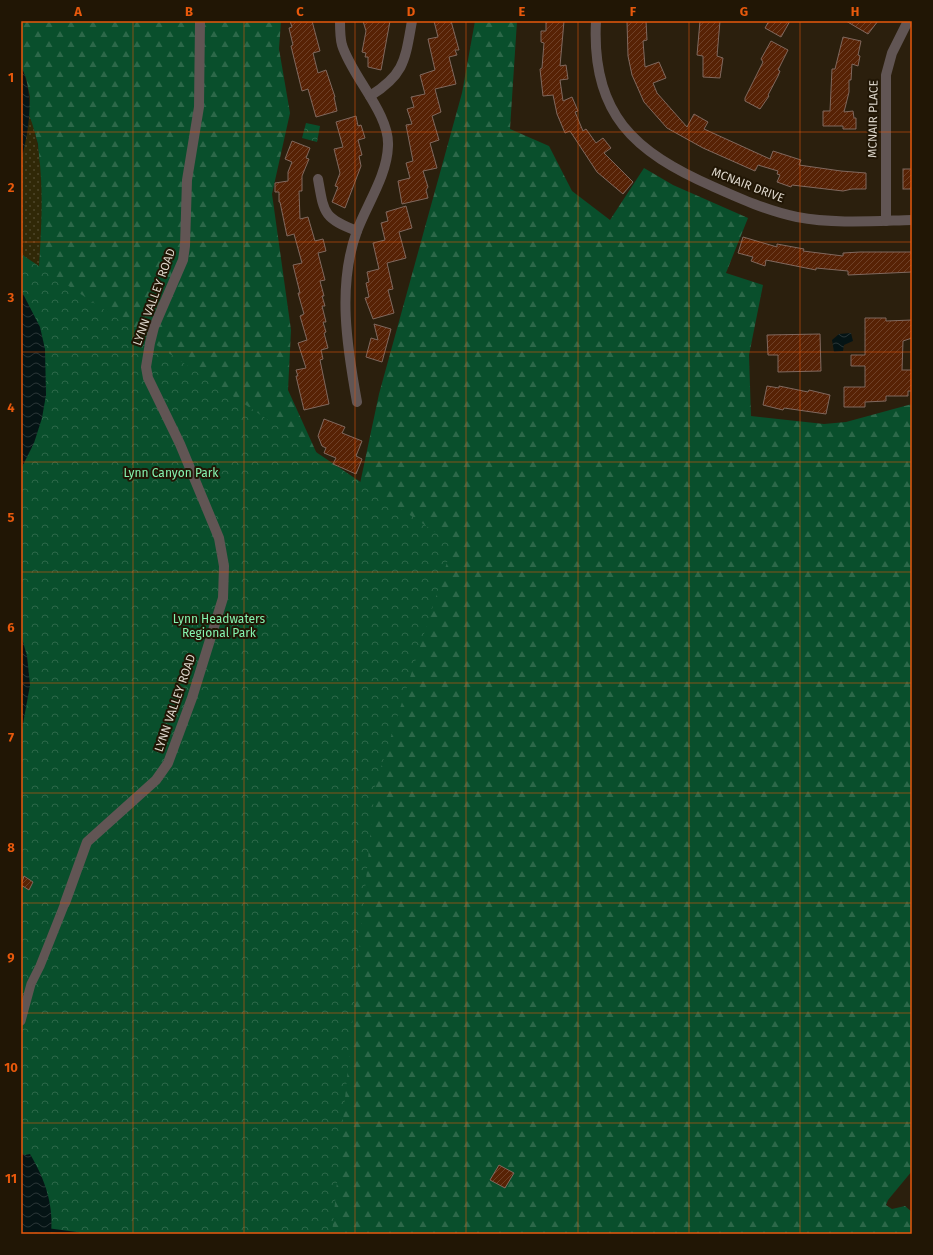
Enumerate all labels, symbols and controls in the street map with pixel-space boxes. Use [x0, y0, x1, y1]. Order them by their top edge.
text: A [73, 4, 82, 19]
text: B [185, 4, 193, 19]
text: C [296, 4, 304, 19]
text: D [407, 4, 416, 19]
text: E [519, 4, 526, 19]
text: F [630, 4, 637, 19]
text: G [740, 4, 748, 19]
text: H [851, 4, 859, 19]
text: 1 [8, 70, 14, 85]
street label: MCNAIR PLACE [865, 80, 881, 158]
street label: MCNAIR DRIVE [710, 165, 786, 205]
text: 2 [8, 180, 15, 195]
street label: LYNN VALLEY ROAD [130, 246, 178, 348]
text: 3 [7, 290, 15, 305]
text: 4 [7, 400, 15, 415]
park label: Lynn Canyon Park [123, 466, 219, 480]
text: 5 [8, 510, 15, 525]
park label: Lynn Headwaters Regional Park [173, 612, 266, 640]
text: 6 [7, 620, 15, 635]
street label: LYNN VALLEY ROAD [152, 652, 198, 754]
text: 7 [8, 730, 14, 745]
text: 8 [7, 840, 15, 855]
text: 9 [7, 950, 15, 965]
text: 10 [4, 1060, 18, 1075]
text: 11 [5, 1171, 17, 1186]

